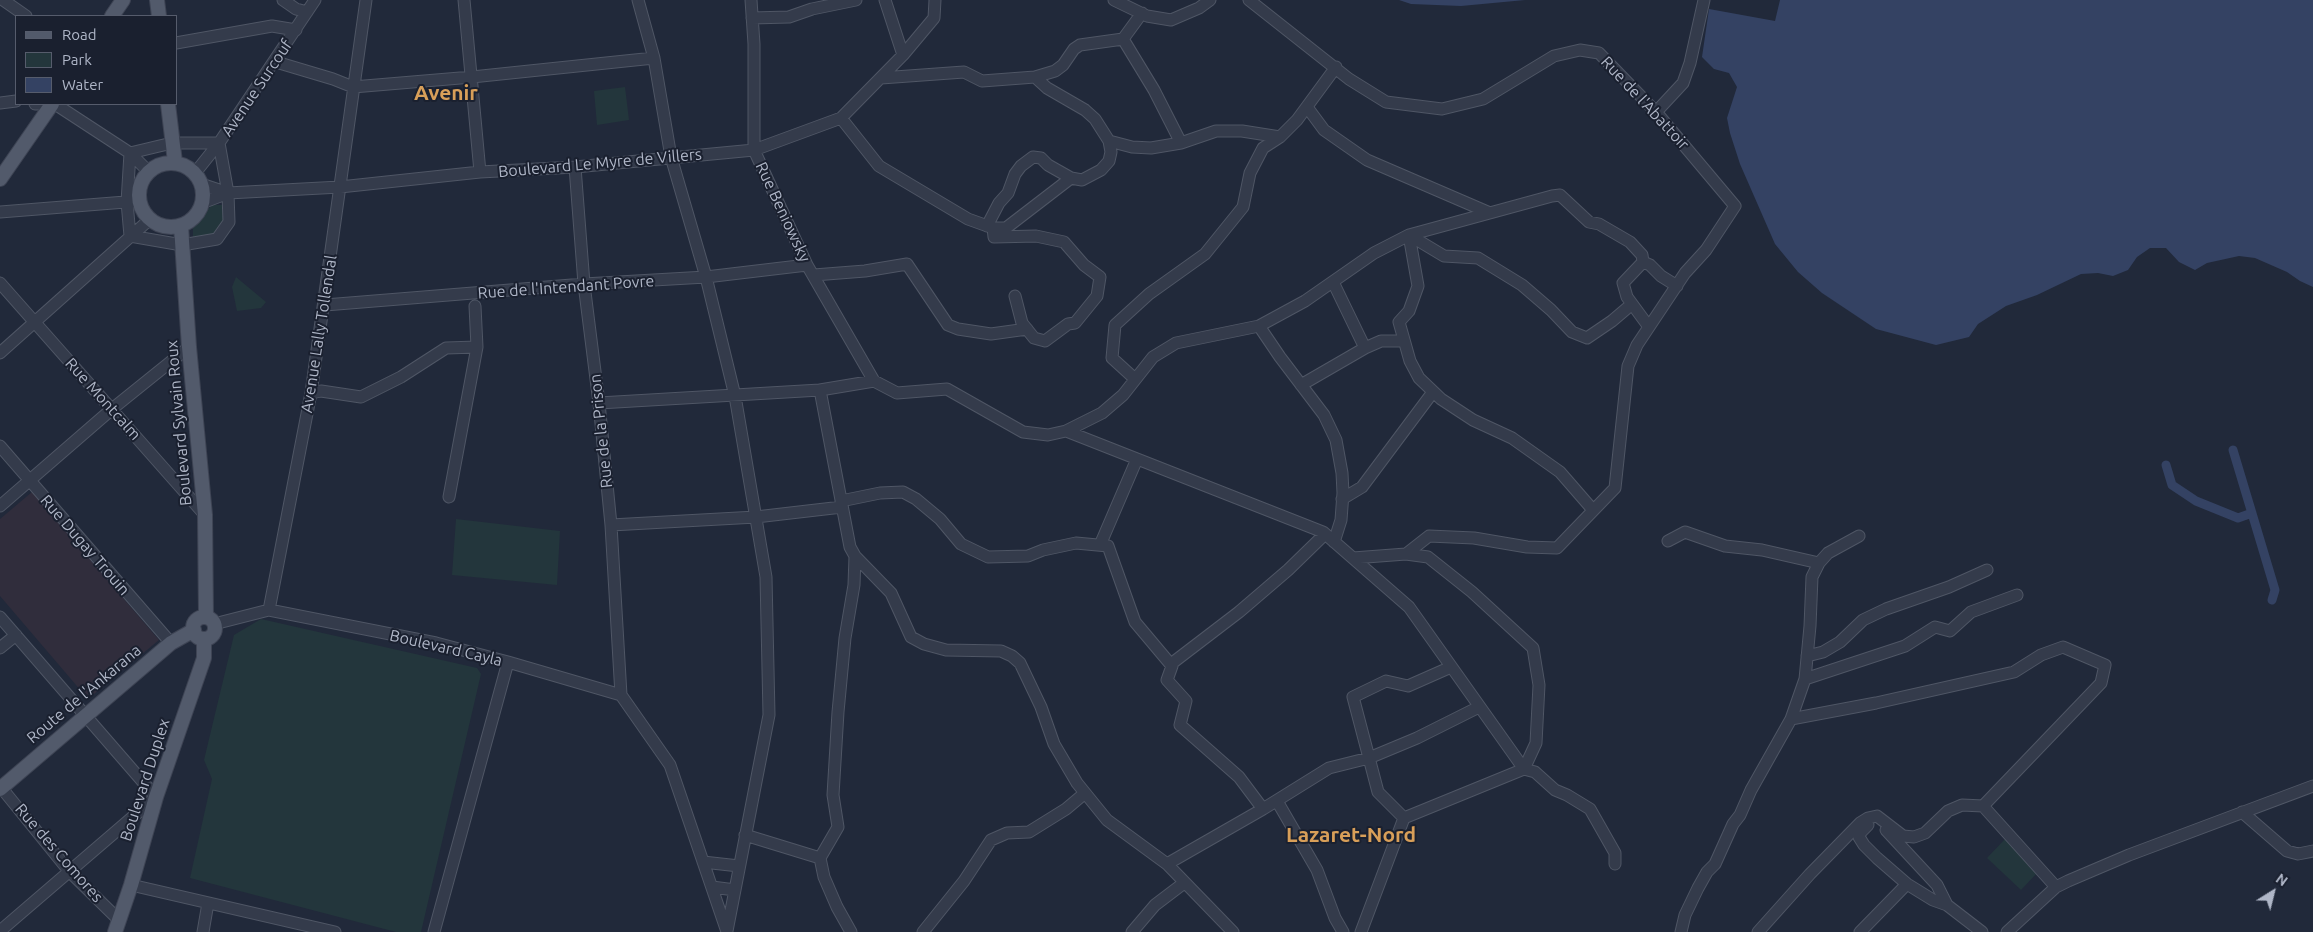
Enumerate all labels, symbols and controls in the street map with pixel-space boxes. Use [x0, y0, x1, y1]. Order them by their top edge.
legend [15, 15, 178, 105]
text: Road [62, 26, 97, 43]
street label: Avenue Surcouf [217, 36, 297, 140]
text: Park [62, 51, 92, 68]
street label: Rue de l'Abattoir [1597, 52, 1693, 154]
text: Water [62, 76, 103, 93]
district label: Avenir [414, 80, 478, 106]
street label: Boulevard Le Myre de Villers [497, 145, 703, 181]
street label: Rue Beniowsky [751, 159, 815, 265]
street label: Avenue Lally Tollendal [297, 254, 341, 414]
street label: Rue de l'Intendant Povre [477, 271, 655, 303]
street label: Boulevard Sylvain Roux [162, 339, 196, 507]
street label: Rue Montcalm [61, 354, 145, 444]
street label: Rue de la Prison [585, 373, 617, 489]
street label: Rue Dugay Trouin [36, 491, 134, 599]
street label: Boulevard Cayla [388, 626, 504, 670]
street label: Route de l'Ankarana [23, 641, 145, 747]
street label: Boulevard Duplex [116, 716, 174, 844]
street label: Rue des Comores [11, 800, 107, 906]
district label: Lazaret-Nord [1286, 822, 1416, 848]
north arrow [2248, 867, 2298, 917]
text: N [2273, 870, 2291, 889]

